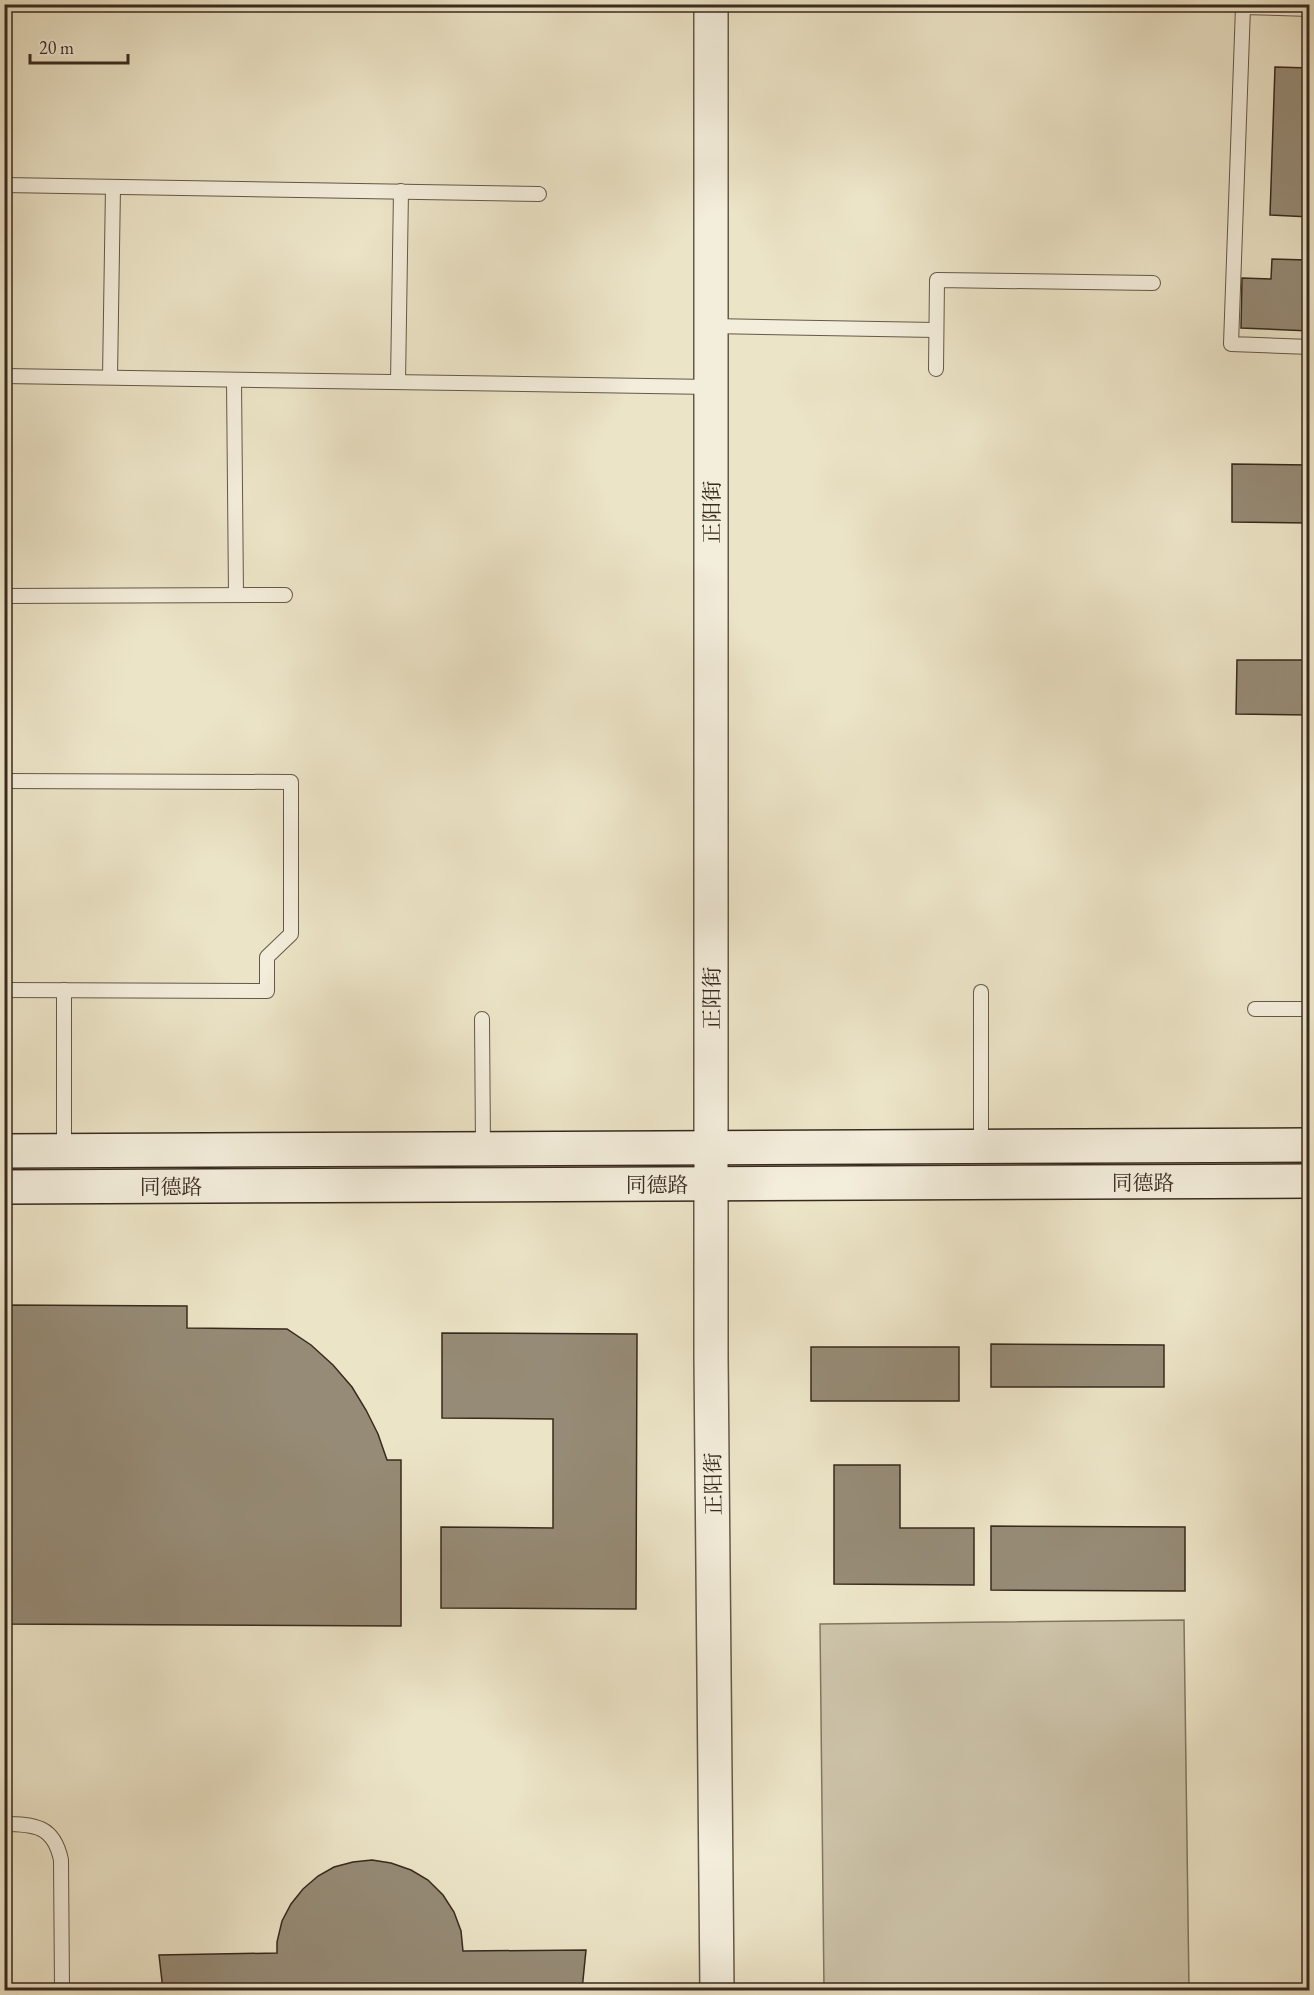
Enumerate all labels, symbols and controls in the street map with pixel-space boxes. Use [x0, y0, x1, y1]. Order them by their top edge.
scale bar [30, 27, 128, 65]
text: 20 m [39, 36, 74, 59]
street label: 正阳街 [698, 481, 725, 544]
street label: 正阳街 [698, 967, 725, 1030]
street label: 同德路 [1112, 1169, 1175, 1196]
street label: 同德路 [626, 1171, 689, 1198]
street label: 同德路 [140, 1173, 203, 1200]
street label: 正阳街 [699, 1452, 727, 1516]

